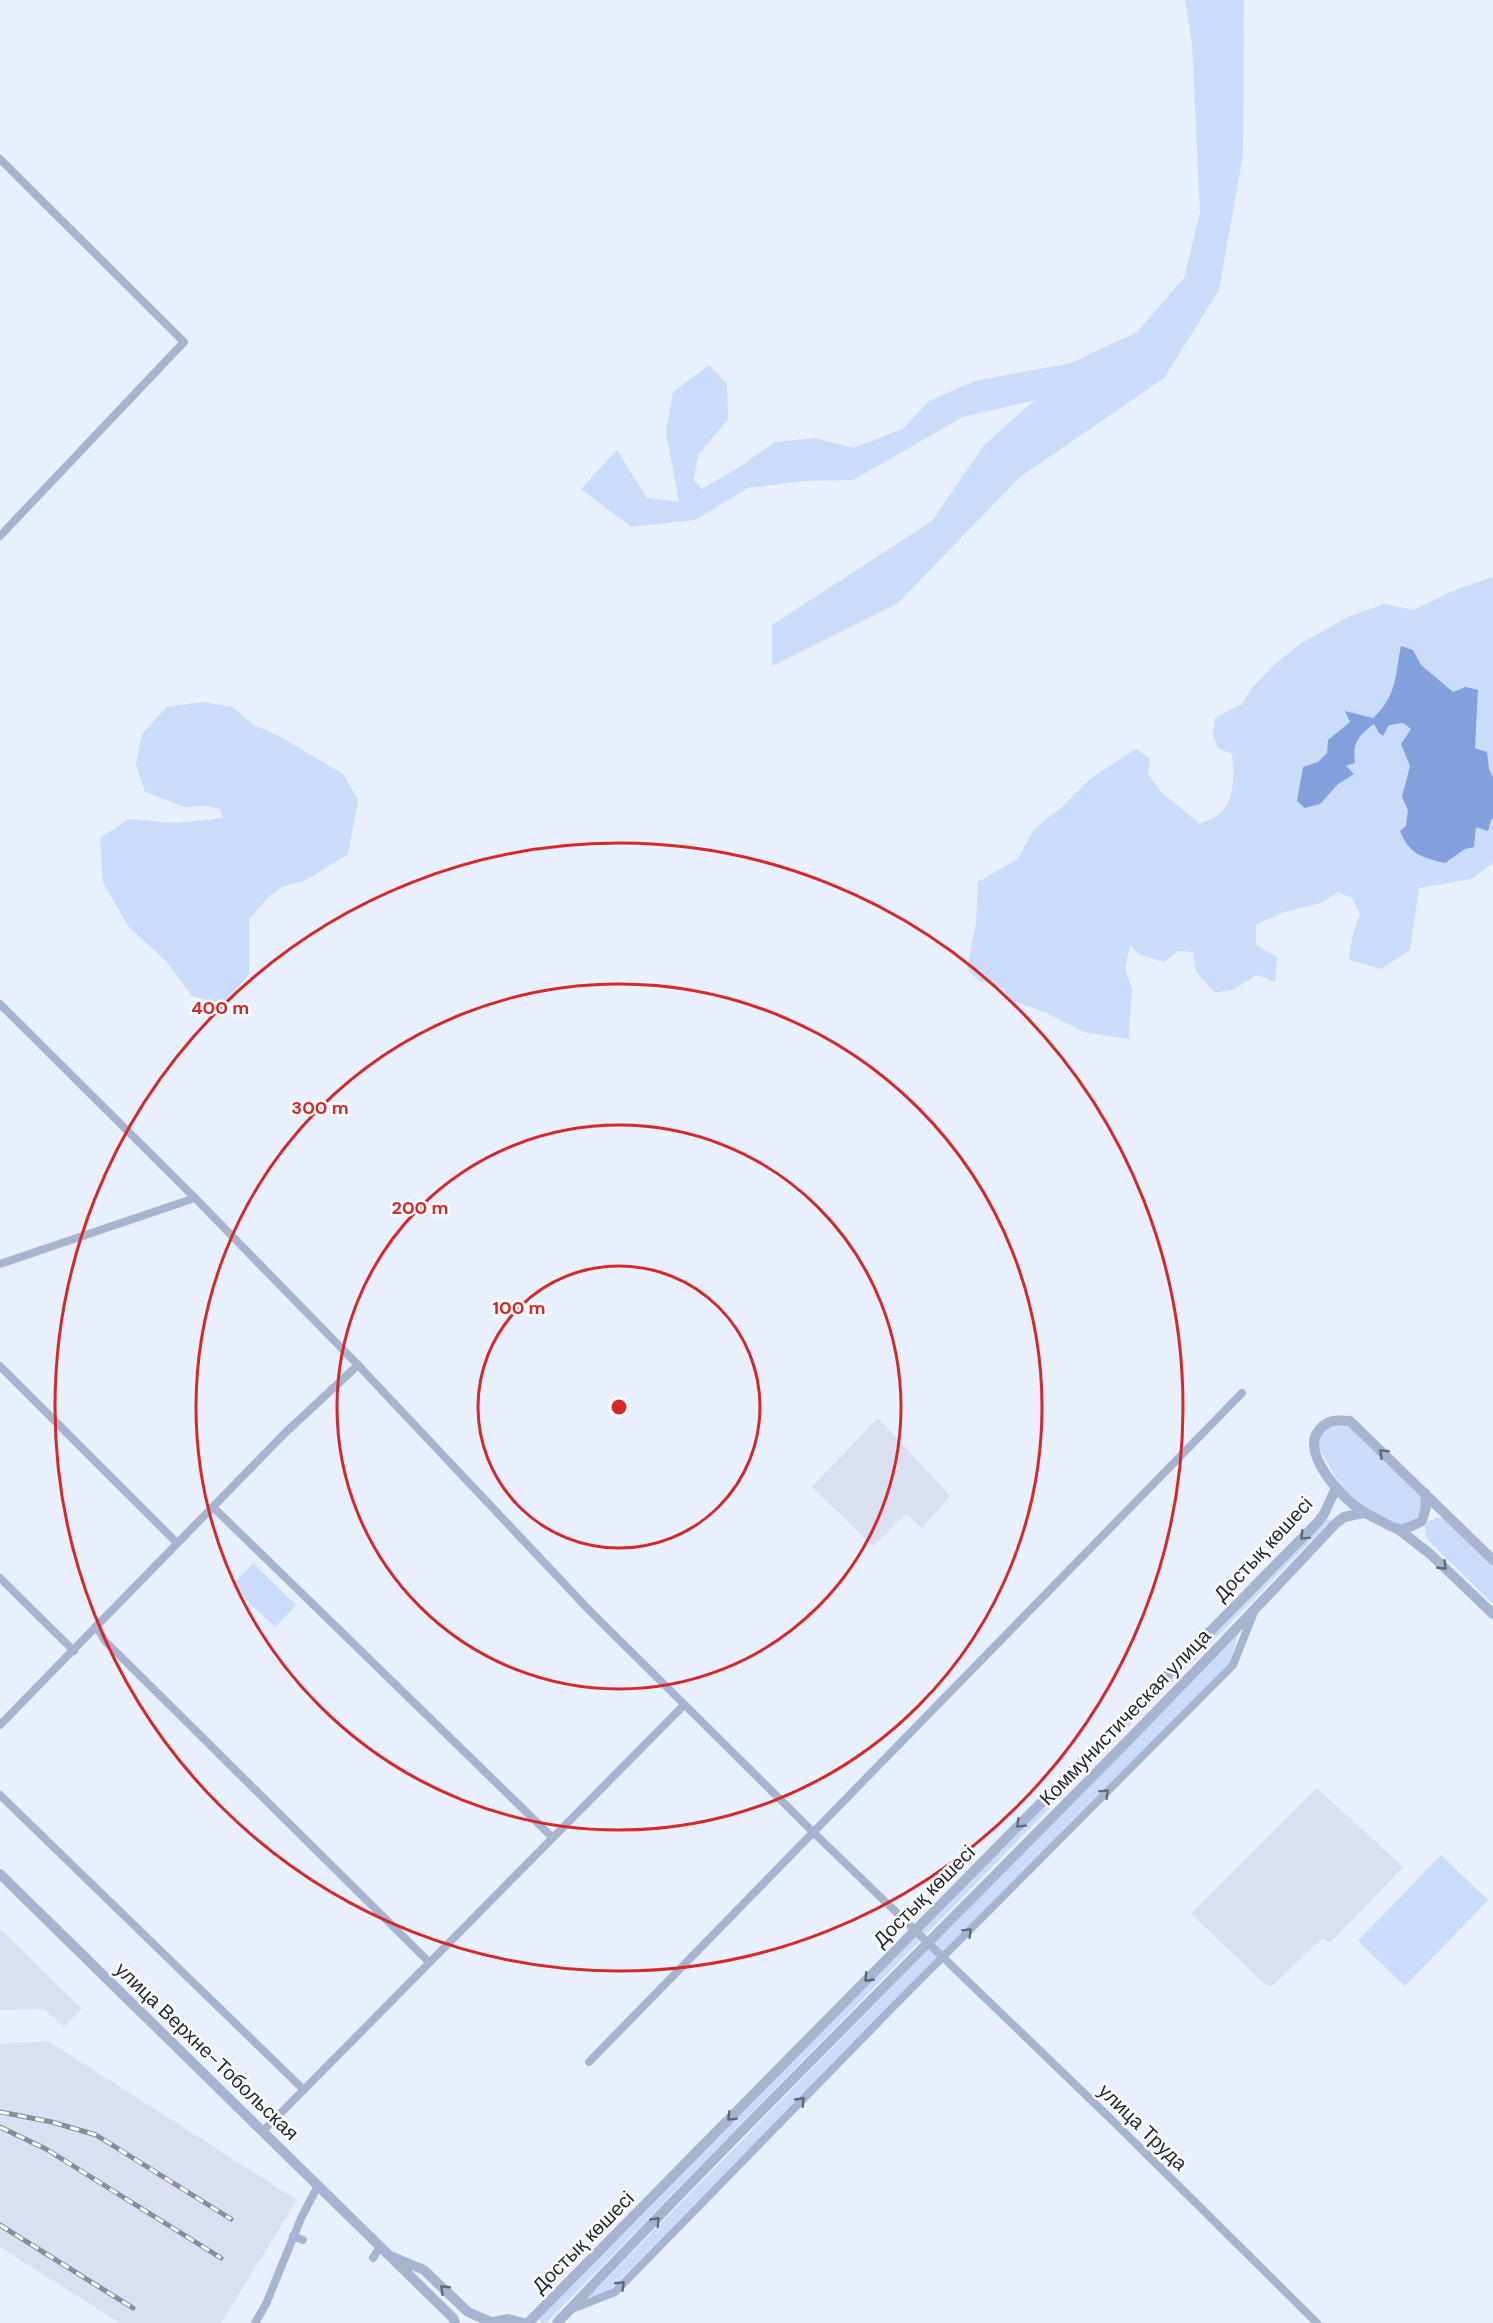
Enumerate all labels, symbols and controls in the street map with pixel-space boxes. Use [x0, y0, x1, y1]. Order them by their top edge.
text: 400 m [191, 996, 249, 1020]
text: 300 m [291, 1096, 349, 1120]
text: 200 m [392, 1196, 448, 1220]
text: 100 m [492, 1296, 546, 1320]
centre of rings [609, 1397, 629, 1417]
one-way arrow [1379, 1449, 1390, 1460]
street label: Достық көшесі [1208, 1491, 1318, 1607]
one-way arrow [1300, 1530, 1311, 1540]
one-way arrow [1436, 1559, 1447, 1570]
street label: Коммунистическая улица [1034, 1622, 1217, 1811]
one-way arrow [1098, 1790, 1109, 1800]
one-way arrow [1016, 1817, 1027, 1828]
street label: Достық көшесі [867, 1839, 981, 1953]
one-way arrow [960, 1928, 971, 1939]
street label: улица Верхне-Тобольская [110, 1956, 304, 2146]
one-way arrow [864, 1970, 875, 1981]
street label: улица Труда [1093, 2078, 1194, 2177]
one-way arrow [794, 2097, 805, 2108]
one-way arrow [728, 2110, 739, 2121]
street label: Достық көшесі [526, 2185, 640, 2299]
one-way arrow [649, 2217, 660, 2228]
one-way arrow [614, 2282, 625, 2293]
one-way arrow [440, 2286, 451, 2297]

